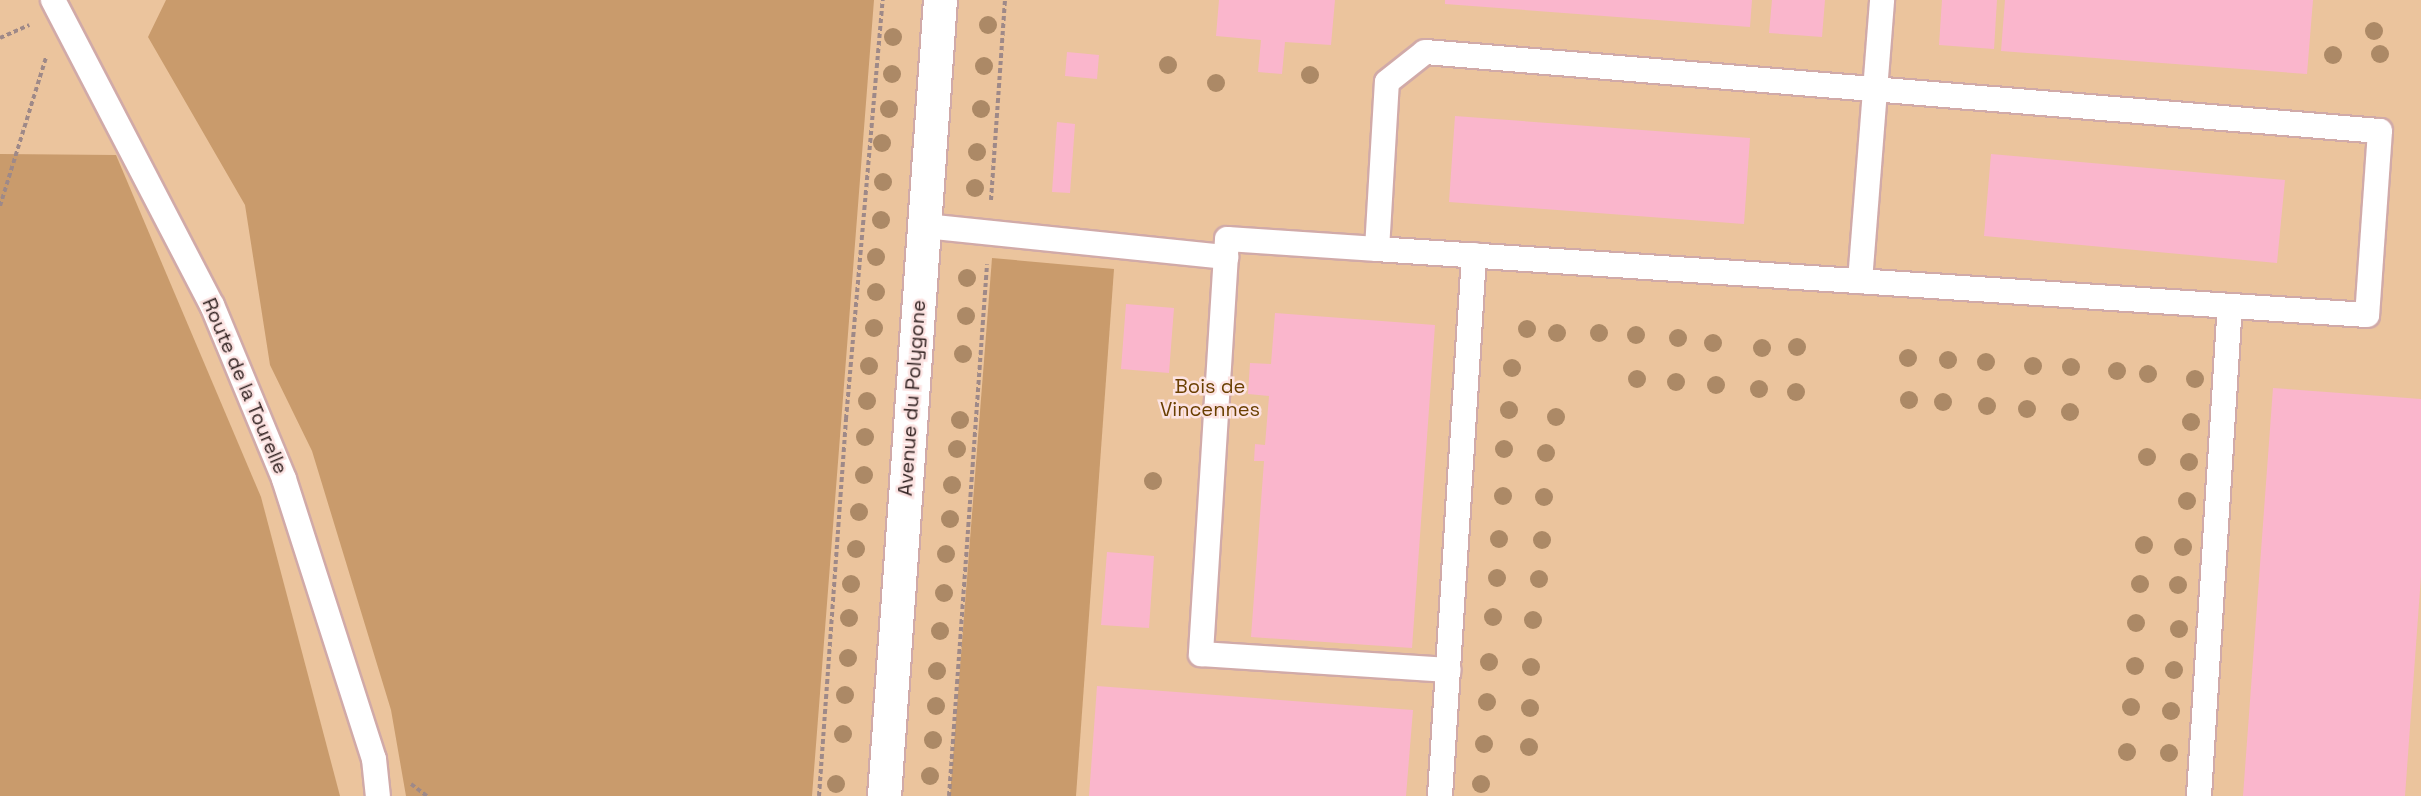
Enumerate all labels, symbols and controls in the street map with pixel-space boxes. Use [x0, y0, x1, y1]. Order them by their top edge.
street label: Route de la Tourelle [197, 294, 293, 478]
street label: Avenue du Polygone [893, 299, 931, 497]
park label: Bois de Vincennes [1160, 374, 1260, 421]

